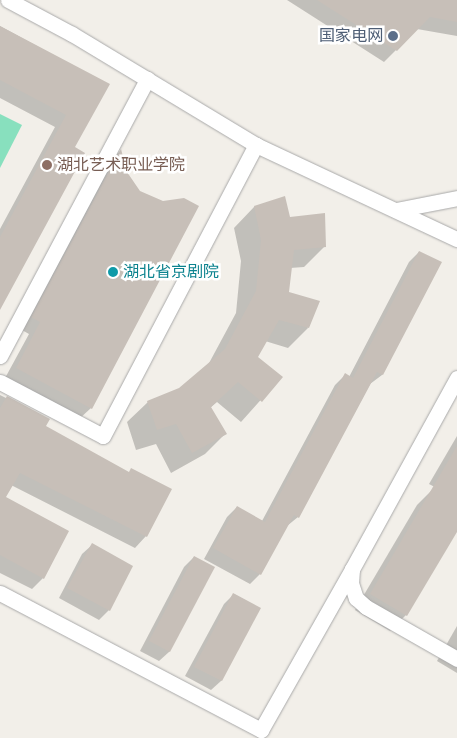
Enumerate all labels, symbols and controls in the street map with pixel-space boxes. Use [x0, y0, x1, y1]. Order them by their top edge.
place label: 国家电网 [319, 26, 383, 46]
marker: 国家电网 [387, 30, 399, 42]
place label: 湖北艺术职业学院 [57, 155, 185, 175]
marker: 湖北艺术职业学院 [41, 159, 53, 171]
place label: 湖北省京剧院 [123, 262, 219, 282]
marker: 湖北省京剧院 [107, 266, 119, 278]

